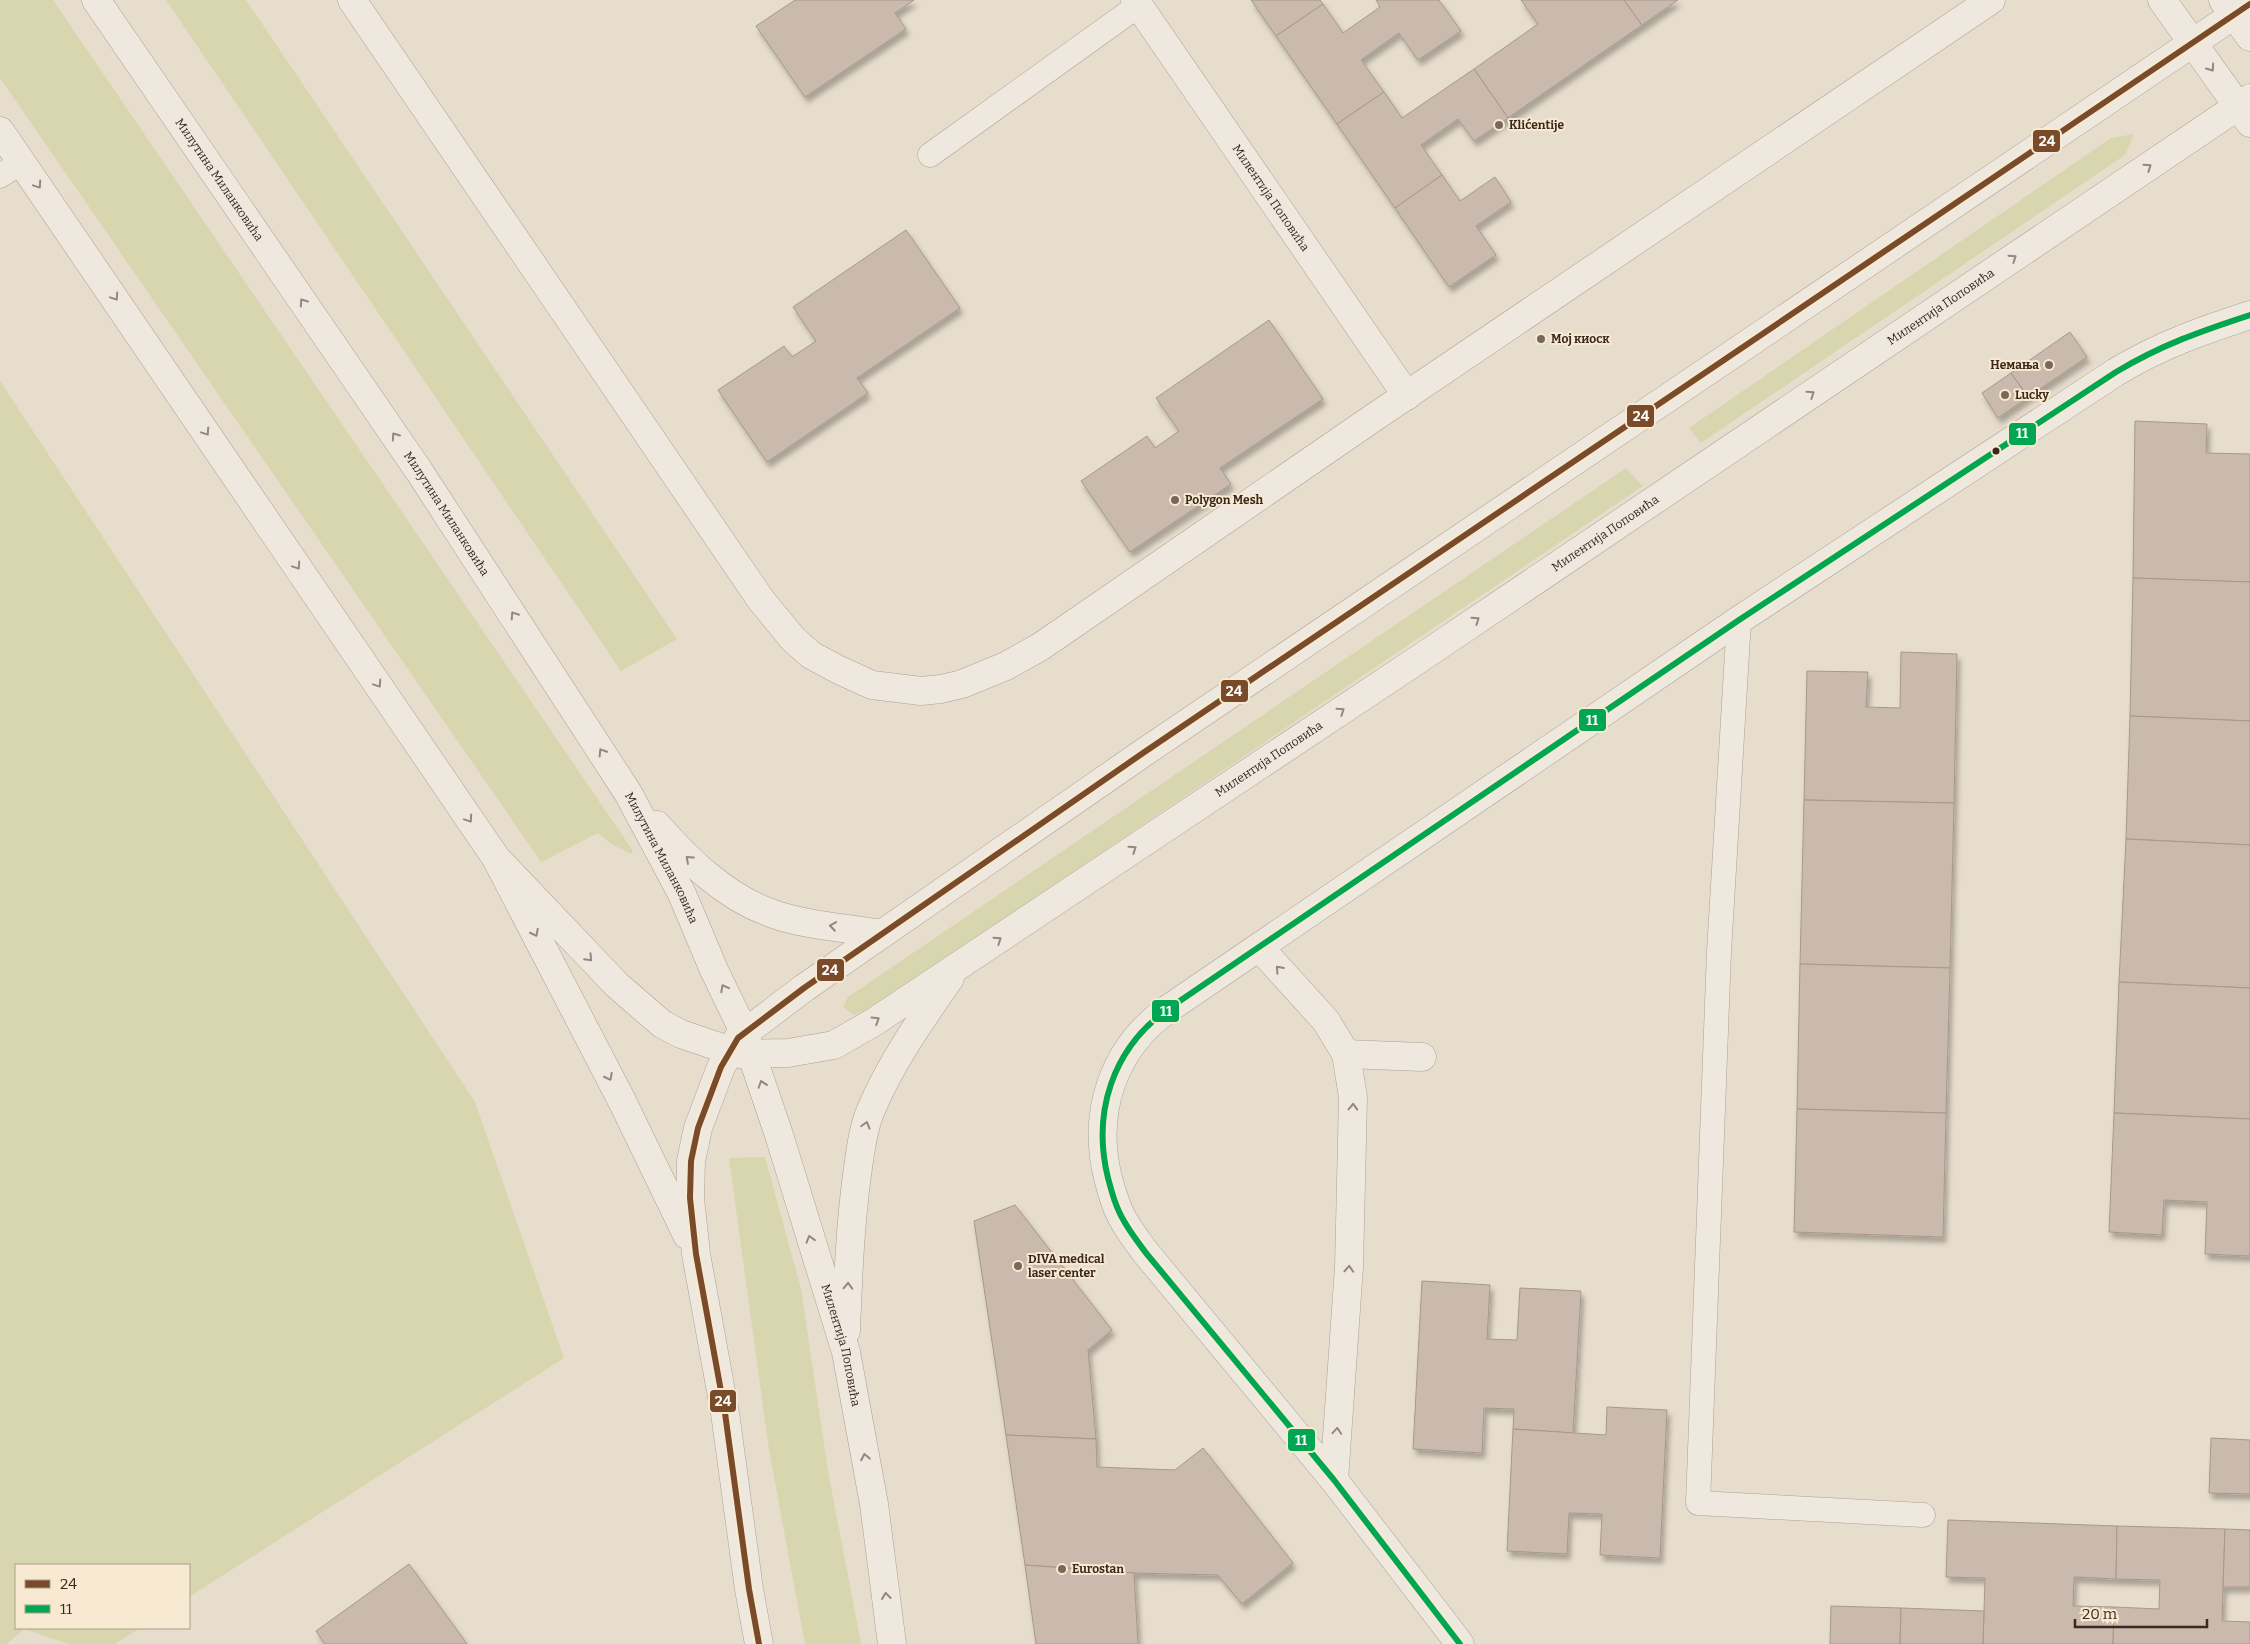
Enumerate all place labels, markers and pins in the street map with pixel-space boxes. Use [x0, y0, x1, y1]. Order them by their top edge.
place label: Klićentije [1509, 118, 1565, 133]
marker: Klićentije [1493, 119, 1505, 131]
place label: Мој киоск [1551, 332, 1610, 346]
marker: Мој киоск [1535, 333, 1547, 345]
place label: Немања [1990, 358, 2039, 372]
marker: Немања [2043, 359, 2055, 371]
place label: Lucky [2015, 388, 2049, 402]
marker: Lucky [1999, 389, 2011, 401]
unlabelled marker [1991, 446, 2001, 456]
place label: Polygon Mesh [1185, 493, 1264, 507]
marker: Polygon Mesh [1169, 494, 1181, 506]
place label: DIVA medical laser center [1028, 1252, 1105, 1280]
marker: DIVA medical laser center [1012, 1260, 1024, 1272]
place label: Eurostan [1072, 1562, 1124, 1576]
marker: Eurostan [1056, 1563, 1068, 1575]

